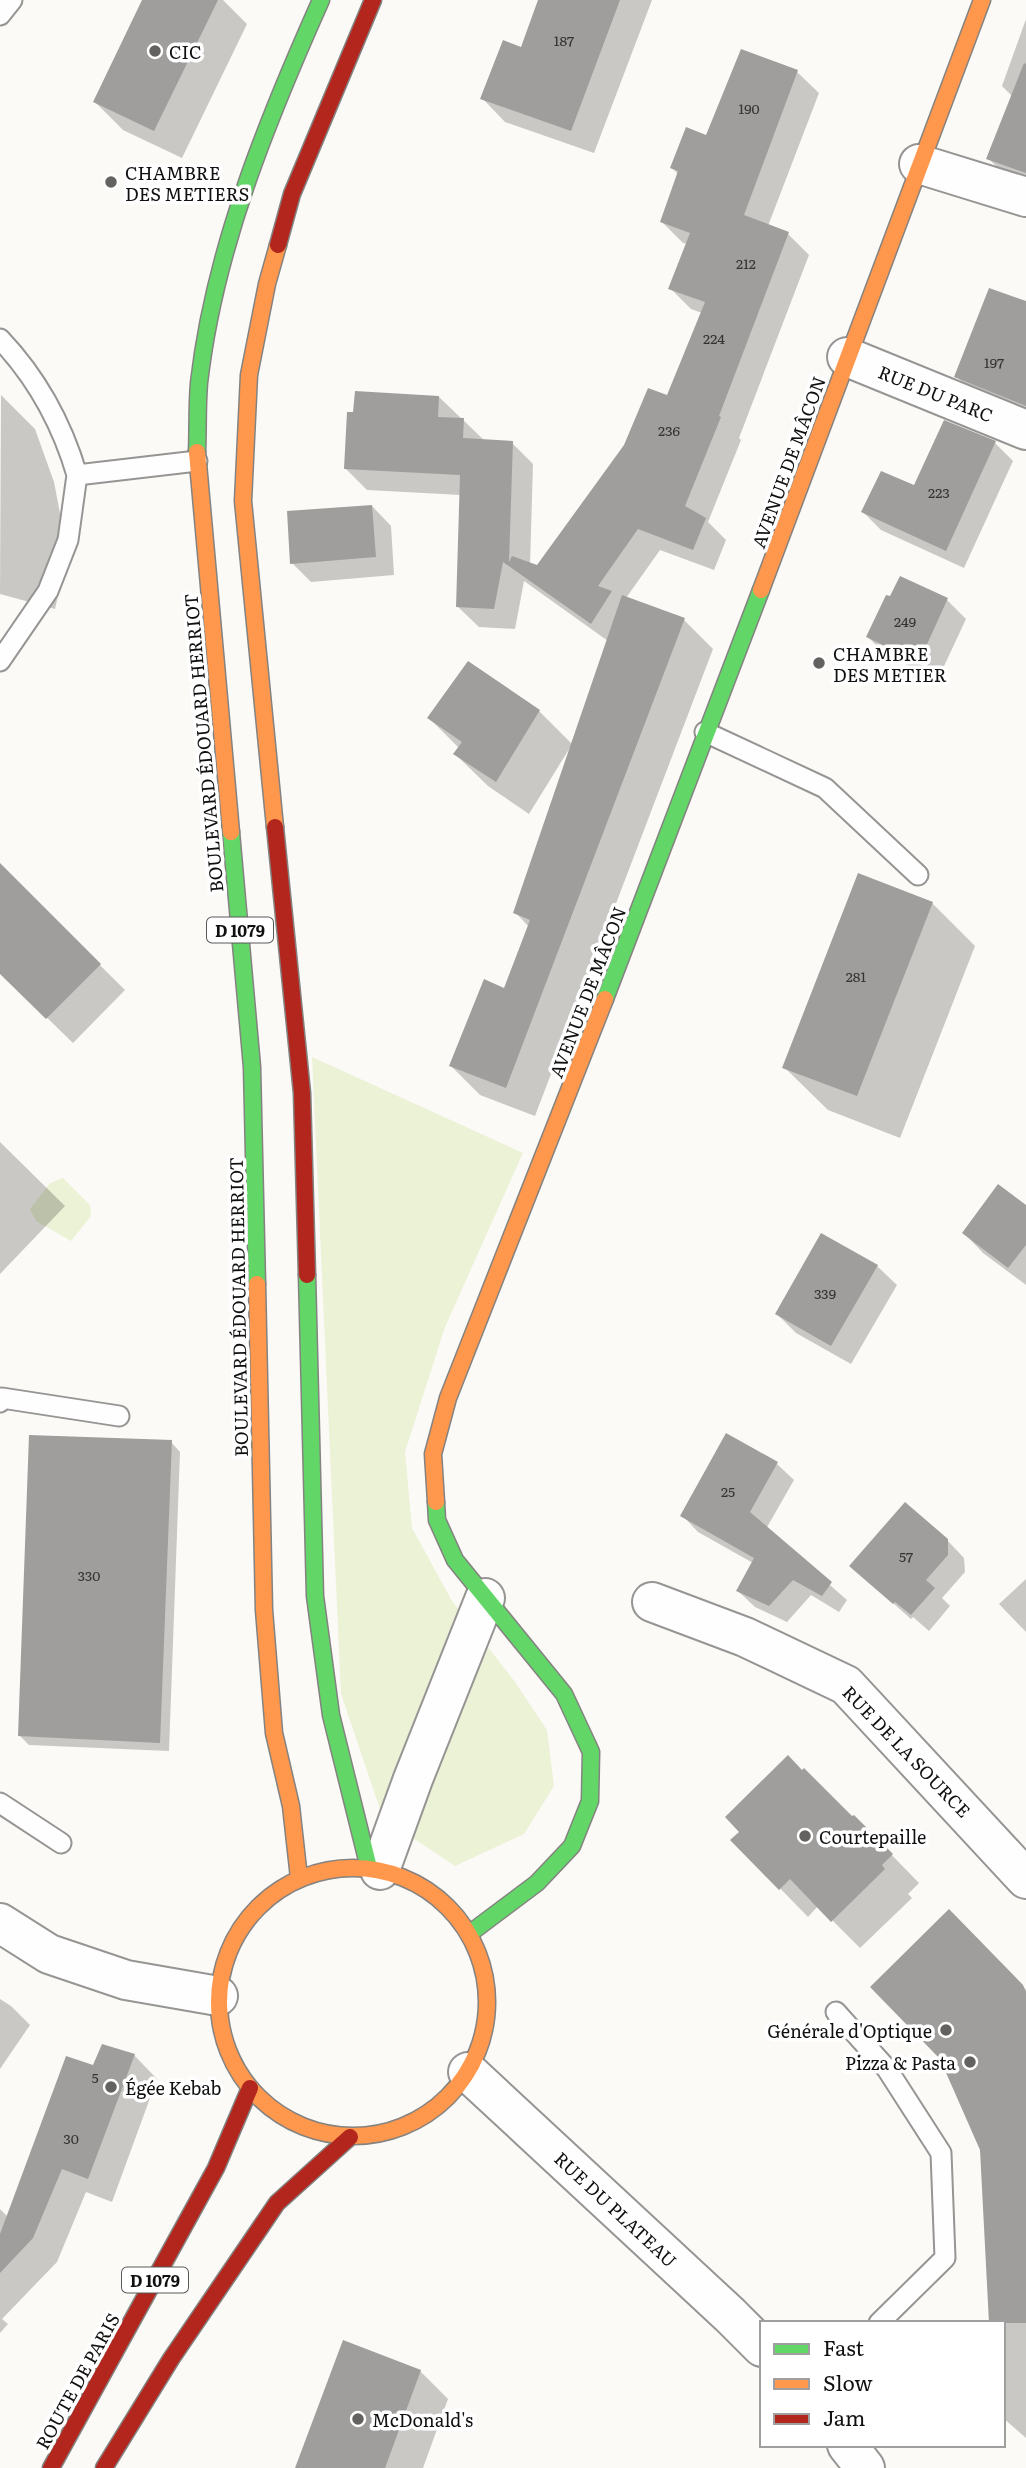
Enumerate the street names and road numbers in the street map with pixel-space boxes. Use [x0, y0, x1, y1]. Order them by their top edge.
street label: RUE DU PARC [875, 358, 997, 428]
street label: AVENUE DE MÂCON [744, 372, 832, 552]
street label: BOULEVARD ÉDOUARD HERRIOT [176, 592, 230, 894]
street label: AVENUE DE MÂCON [542, 902, 632, 1082]
road number: D 1079 [207, 918, 273, 942]
street label: BOULEVARD ÉDOUARD HERRIOT [222, 1157, 254, 1457]
street label: RUE DE LA SOURCE [837, 1679, 977, 1823]
street label: RUE DU PLATEAU [549, 2145, 683, 2273]
road number: D 1079 [122, 2268, 188, 2292]
street label: ROUTE DE PARIS [28, 2308, 126, 2454]

